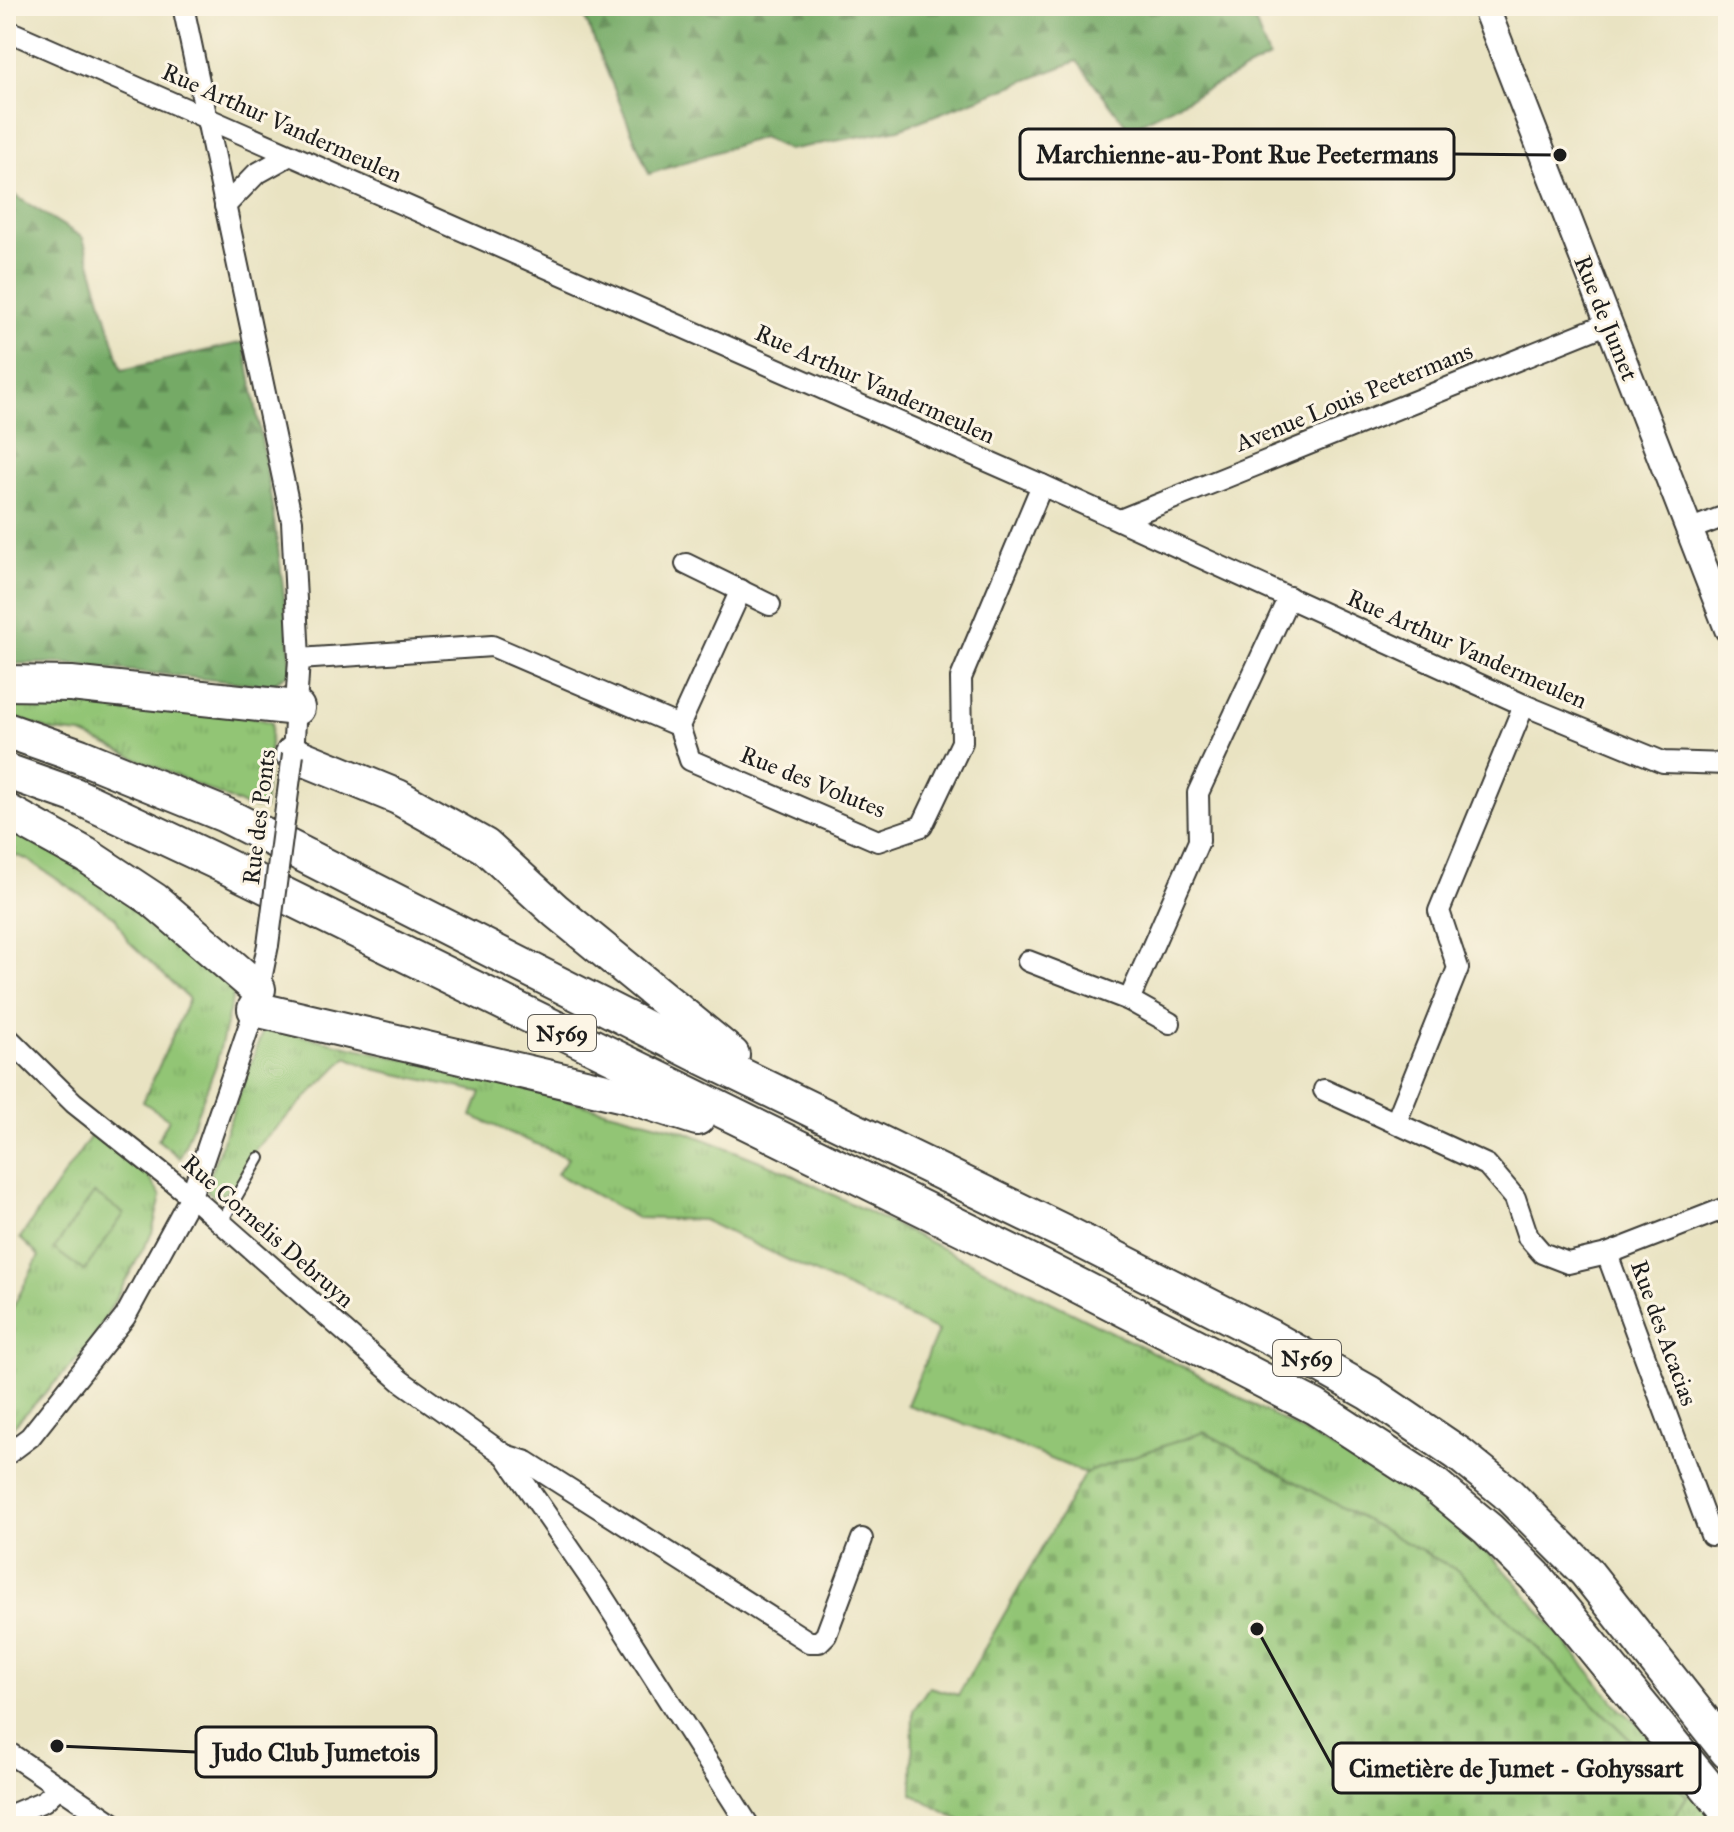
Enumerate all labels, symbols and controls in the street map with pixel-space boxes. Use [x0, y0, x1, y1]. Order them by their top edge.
street label: Rue Arthur Vandermeulen [157, 56, 407, 190]
callout: Marchienne-au-Pont Rue Peetermans [1020, 129, 1454, 179]
text: Marchienne-au-Pont Rue Peetermans [1036, 138, 1439, 170]
street label: Rue de Jumet [1567, 251, 1645, 385]
street label: Rue Arthur Vandermeulen [750, 317, 1000, 451]
street label: Avenue Louis Peetermans [1230, 336, 1477, 459]
street label: Rue Arthur Vandermeulen [1342, 582, 1592, 716]
street label: Rue des Volutes [736, 739, 890, 825]
street label: Rue des Ponts [236, 748, 282, 886]
road number: N569 [528, 1015, 596, 1051]
street label: Rue Cornelis Debruyn [176, 1148, 360, 1314]
street label: Rue des Acacias [1624, 1256, 1704, 1410]
road number: N569 [1273, 1340, 1341, 1376]
callout: Judo Club Jumetois [196, 1727, 436, 1777]
text: Judo Club Jumetois [209, 1736, 420, 1769]
callout: Cimetière de Jumet - Gohyssart [1333, 1743, 1700, 1793]
text: Cimetière de Jumet - Gohyssart [1349, 1752, 1684, 1785]

